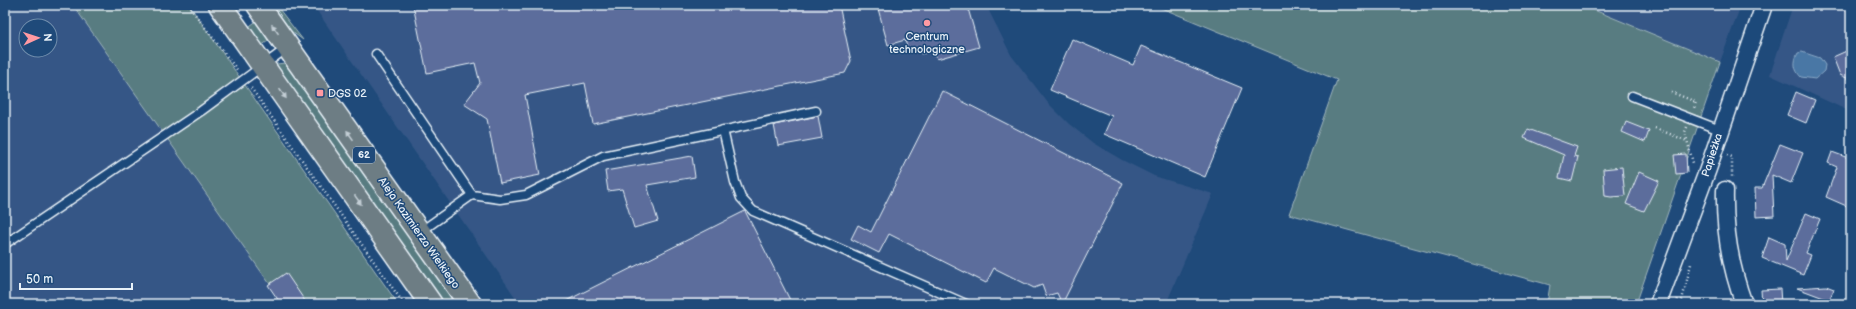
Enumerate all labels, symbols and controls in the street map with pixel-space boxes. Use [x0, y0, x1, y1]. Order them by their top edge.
north arrow [18, 18, 58, 58]
marker: Centrum technologiczne [922, 18, 932, 28]
one-way arrow [271, 24, 279, 34]
place label: Centrum technologiczne [889, 30, 965, 56]
text: N [41, 33, 54, 42]
place label: DGS 02 [328, 87, 367, 100]
marker: DGS 02 [315, 88, 325, 98]
one-way arrow [279, 89, 287, 99]
one-way arrow [346, 130, 354, 140]
street label: Papieżka [1699, 132, 1725, 178]
road number: 62 [353, 147, 375, 163]
street label: Aleja Kazimierza Wielkiego [376, 175, 462, 291]
one-way arrow [354, 195, 362, 205]
scale bar [20, 265, 132, 291]
text: 50 m [26, 272, 53, 287]

